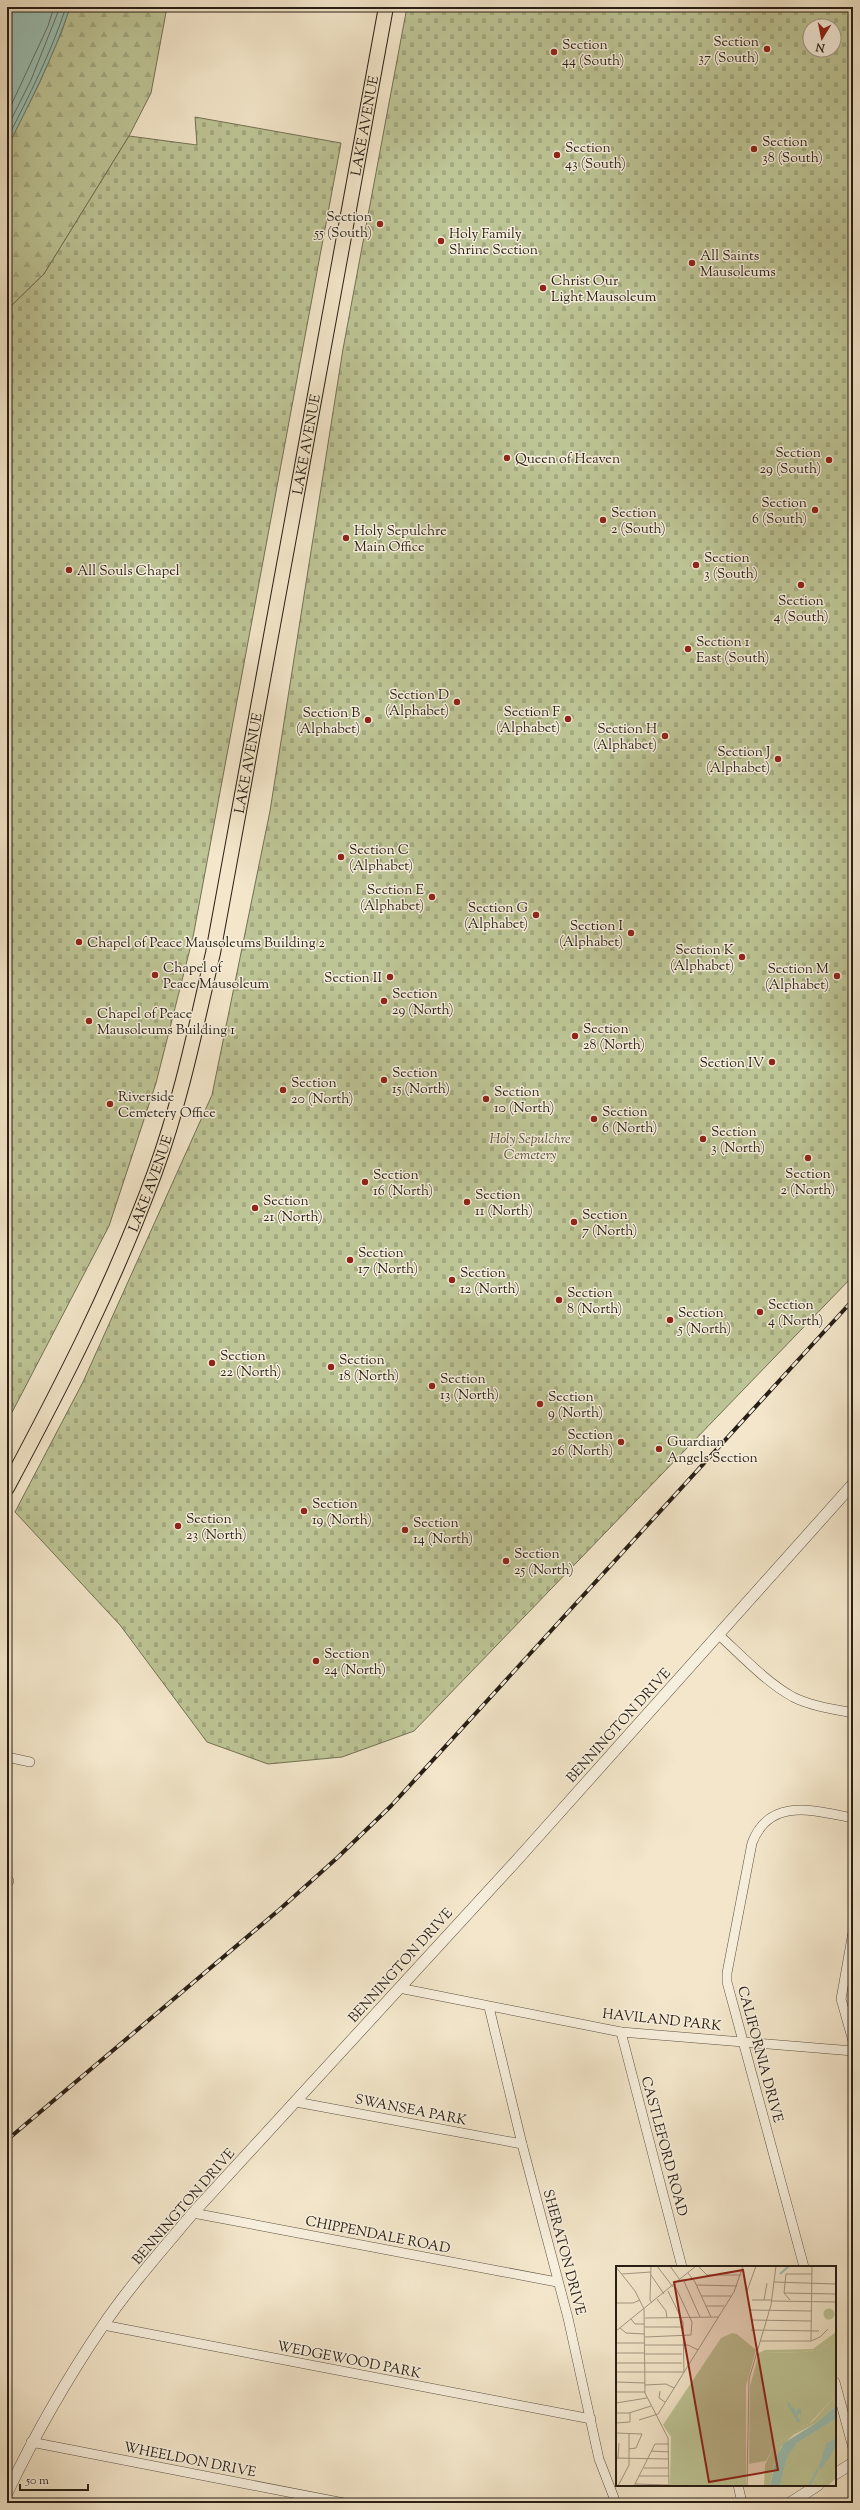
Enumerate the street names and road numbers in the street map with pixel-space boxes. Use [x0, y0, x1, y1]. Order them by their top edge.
street label: LAKE AVENUE [347, 74, 385, 178]
street label: LAKE AVENUE [289, 392, 327, 497]
street label: LAKE AVENUE [231, 711, 269, 815]
street label: LAKE AVENUE [125, 1133, 179, 1235]
street label: BENNINGTON DRIVE [563, 1664, 677, 1788]
street label: BENNINGTON DRIVE [345, 1904, 459, 2028]
street label: CALIFORNIA DRIVE [731, 1984, 787, 2125]
street label: HAVILAND PARK [601, 2005, 722, 2037]
street label: CASTLEFORD ROAD [635, 2074, 691, 2219]
street label: SWANSEA PARK [353, 2090, 468, 2132]
street label: BENNINGTON DRIVE [128, 2144, 241, 2270]
street label: SHERATON DRIVE [537, 2187, 590, 2318]
street label: CHIPPENDALE ROAD [303, 2212, 452, 2260]
street label: WEDGEWOOD PARK [275, 2337, 422, 2385]
street label: WHEELDON DRIVE [122, 2438, 258, 2484]

